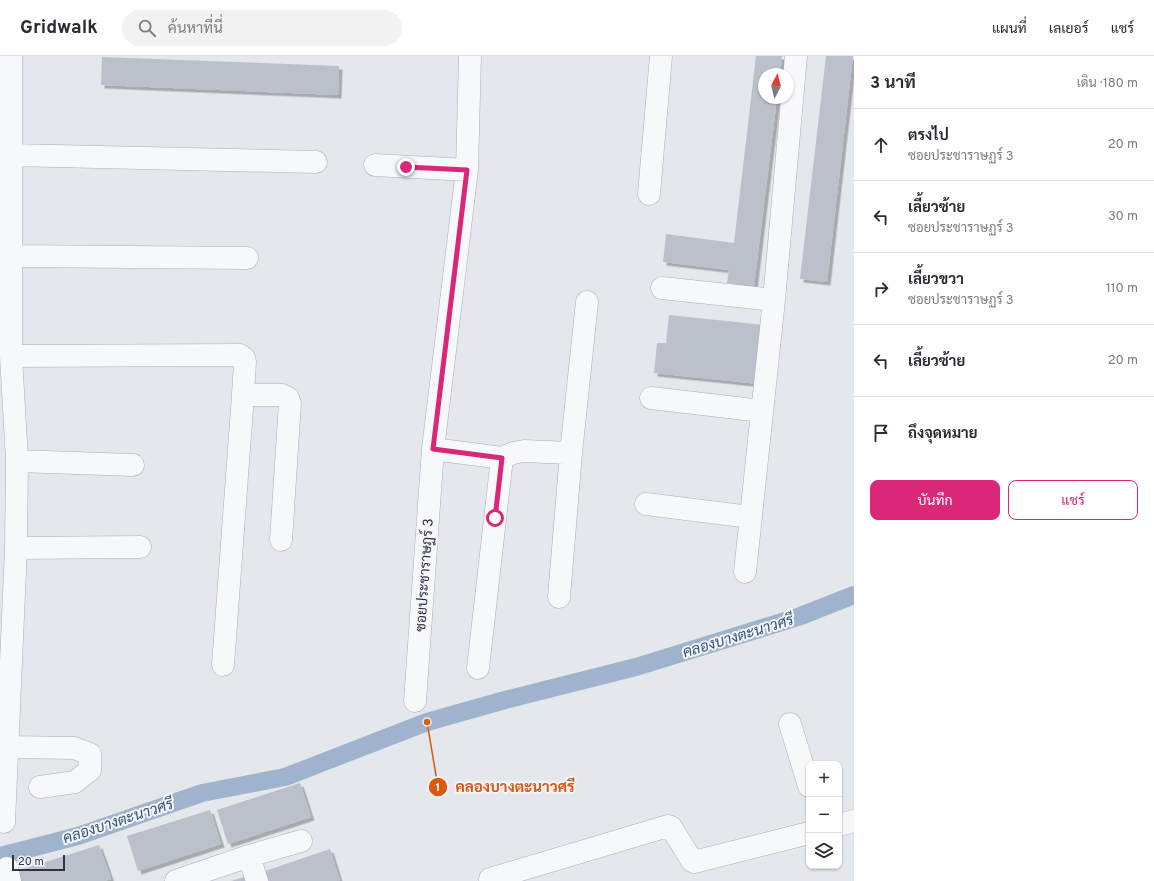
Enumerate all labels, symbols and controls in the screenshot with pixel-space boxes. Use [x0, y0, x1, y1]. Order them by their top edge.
search box [122, 10, 402, 46]
text: Gridwalk [20, 16, 98, 40]
icon: search [136, 17, 158, 39]
text: ค้นหาที่นี่ [168, 20, 223, 39]
text: แผนที่ [992, 21, 1027, 38]
text: เลเยอร์ [1049, 21, 1089, 38]
text: แชร์ [1111, 21, 1134, 38]
north arrow [758, 68, 794, 104]
text: 3 นาที [870, 73, 916, 95]
text: เดิน · 180 m [1077, 76, 1138, 92]
text: ตรงไป [908, 127, 949, 146]
icon: ahead [870, 134, 892, 156]
text: 20 m [1108, 137, 1138, 153]
text: ซอยประชาราษฏร์ 3 [908, 149, 1014, 165]
route end [397, 158, 415, 176]
text: เลี้ยวซ้าย [908, 199, 965, 218]
icon: left [870, 206, 892, 228]
text: 30 m [1108, 209, 1138, 225]
text: ซอยประชาราษฏร์ 3 [908, 221, 1014, 237]
text: เลี้ยวขวา [908, 271, 964, 290]
icon: right [870, 278, 892, 300]
text: 110 m [1106, 281, 1138, 297]
text: ซอยประชาราษฏร์ 3 [908, 293, 1014, 309]
icon: left [870, 350, 892, 372]
text: เลี้ยวซ้าย [908, 353, 965, 372]
text: 20 m [1108, 353, 1138, 369]
icon: arrive [870, 422, 892, 444]
text: ถึงจุดหมาย [908, 425, 978, 444]
button: บันทึก [870, 480, 1000, 520]
button: แชร์ [1008, 480, 1138, 520]
route start [486, 509, 504, 527]
street label: ซอยประชาราษฏร์ 3 [411, 518, 438, 632]
water label: คลองบางตะนาวศรี [680, 609, 797, 663]
map controls [806, 761, 842, 869]
button: + [806, 761, 842, 797]
callout: คลองบางตะนาวศรี [428, 773, 583, 800]
text: คลองบางตะนาวศรี [455, 777, 575, 798]
text: 1 [436, 780, 440, 796]
water label: คลองบางตะนาวศรี [60, 793, 177, 849]
button: − [806, 797, 842, 833]
button: layers [806, 833, 842, 869]
scale bar [12, 853, 65, 872]
text: 20 m [18, 855, 44, 869]

